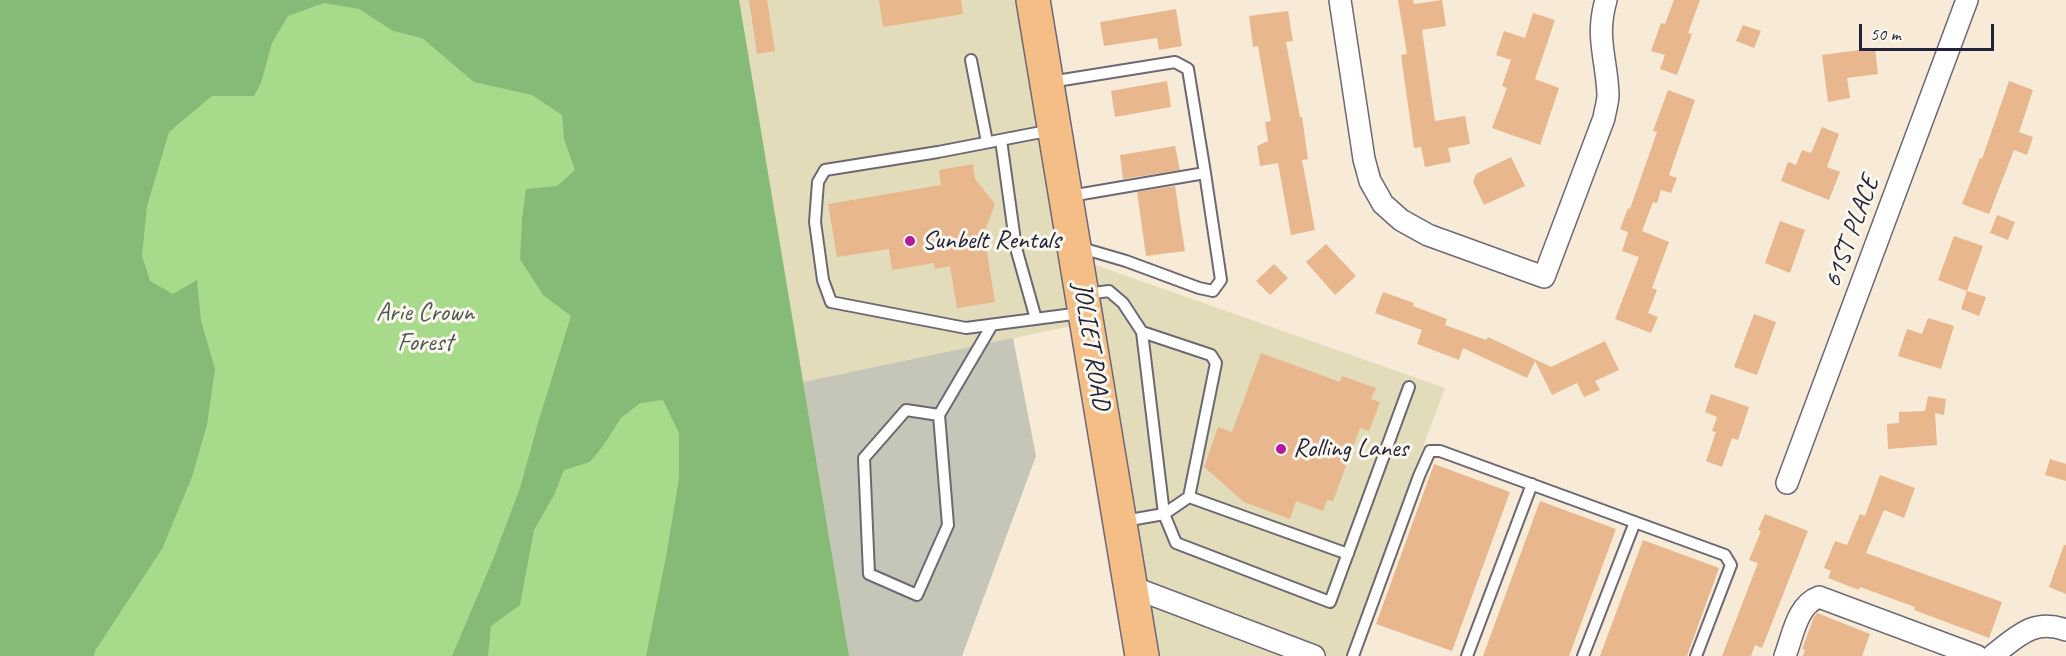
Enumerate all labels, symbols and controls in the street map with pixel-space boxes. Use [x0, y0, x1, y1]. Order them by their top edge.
scale bar [1862, 12, 1997, 50]
text: 50 m [1870, 23, 1901, 45]
street label: 61ST PLACE [1817, 172, 1887, 292]
place label: Sunbelt Rentals [922, 225, 1061, 257]
marker: Sunbelt Rentals [903, 234, 917, 248]
street label: JOLIET ROAD [1066, 280, 1116, 412]
park label: Arie Crown Forest [376, 297, 474, 358]
place label: Rolling Lanes [1293, 433, 1408, 465]
marker: Rolling Lanes [1274, 442, 1288, 456]

